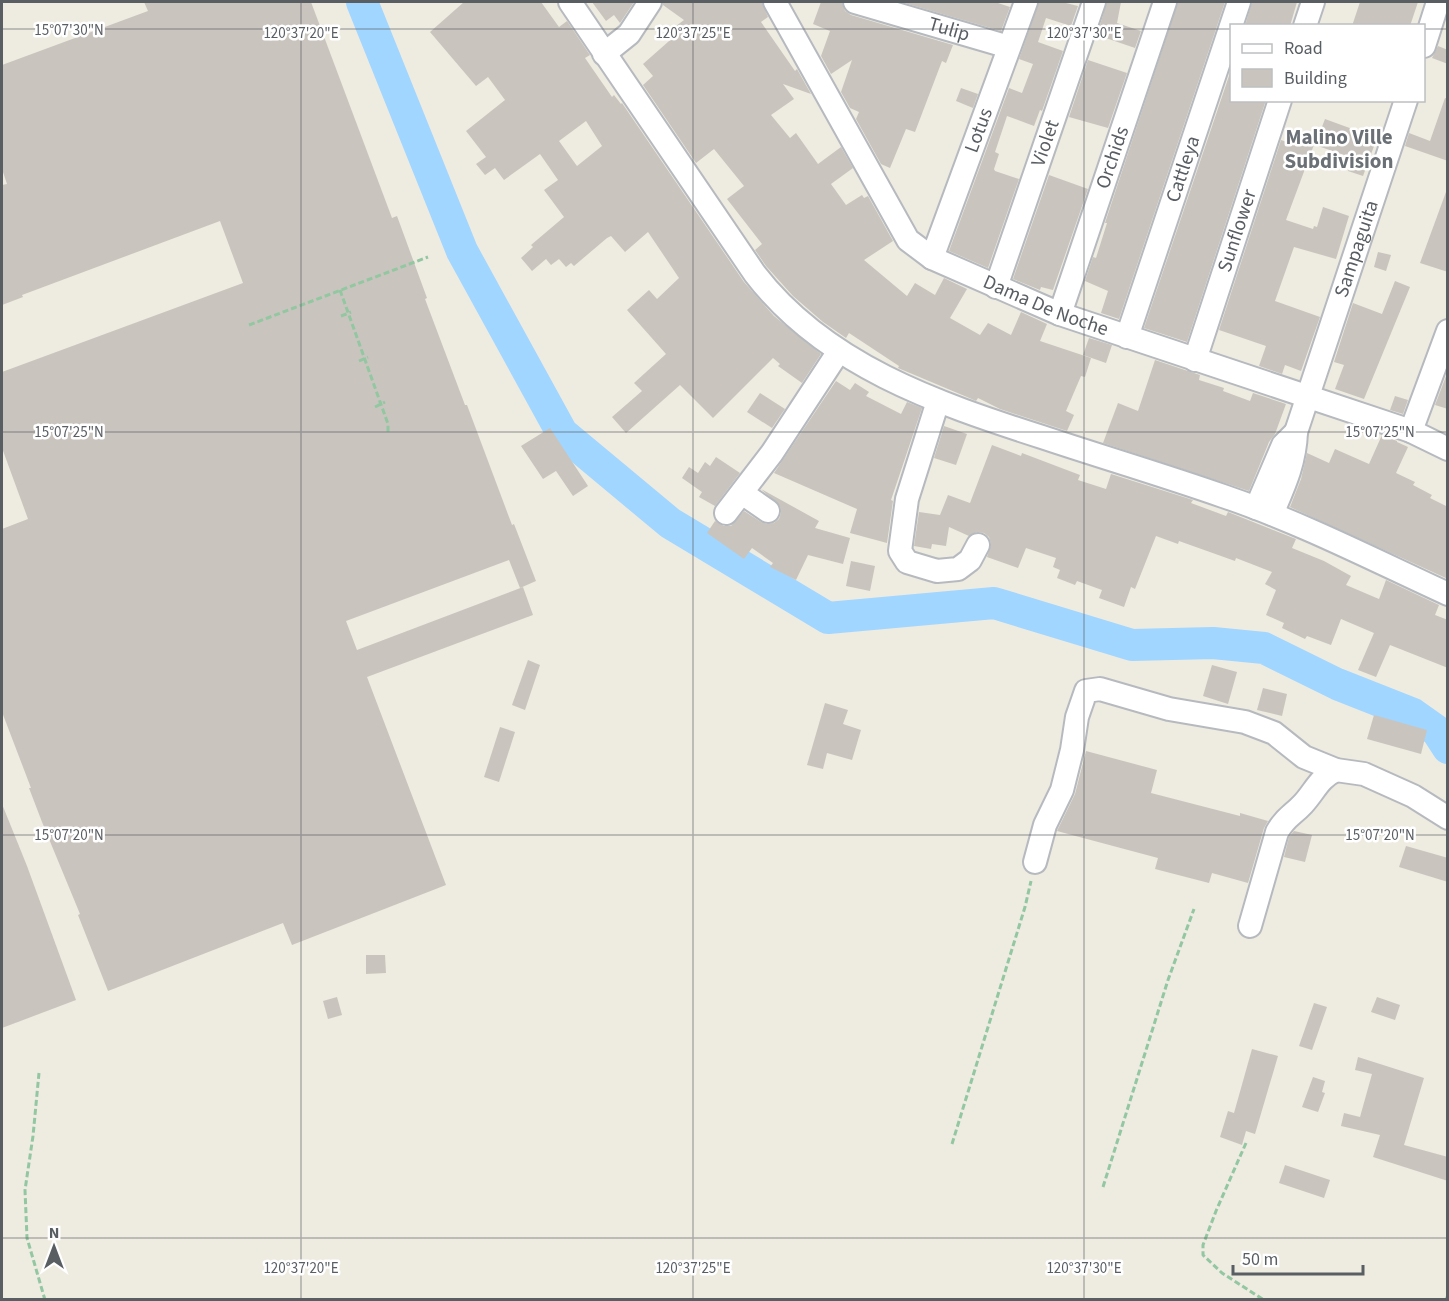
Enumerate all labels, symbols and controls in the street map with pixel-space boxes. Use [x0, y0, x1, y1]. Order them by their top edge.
street label: Tulip [925, 10, 973, 49]
text: 15°07'30"N [34, 20, 104, 41]
text: 120°37'20"E [263, 23, 339, 44]
text: 120°37'25"E [655, 23, 731, 44]
text: 120°37'30"E [1046, 23, 1122, 44]
legend [1230, 24, 1425, 102]
text: Road [1284, 36, 1323, 61]
text: Building [1284, 66, 1347, 91]
street label: Lotus [958, 104, 1000, 157]
street label: Violet [1024, 116, 1066, 170]
district label: Malino Ville Subdivision [1284, 122, 1394, 176]
street label: Orchids [1089, 123, 1136, 193]
street label: Cattleya [1159, 132, 1207, 206]
street label: Sunflower [1211, 186, 1264, 276]
street label: Sampaguita [1328, 197, 1386, 301]
street label: Dama De Noche [978, 268, 1112, 343]
text: 15°07'25"N [34, 422, 104, 443]
text: 15°07'25"N [1345, 422, 1415, 443]
text: 15°07'20"N [34, 825, 104, 846]
text: 15°07'20"N [1345, 825, 1415, 846]
north arrow [24, 1217, 84, 1277]
text: N [49, 1222, 59, 1244]
scale bar [1233, 1238, 1364, 1276]
text: 50 m [1242, 1247, 1278, 1272]
text: 120°37'20"E [263, 1258, 339, 1279]
text: 120°37'25"E [655, 1258, 731, 1279]
text: 120°37'30"E [1046, 1258, 1122, 1279]

